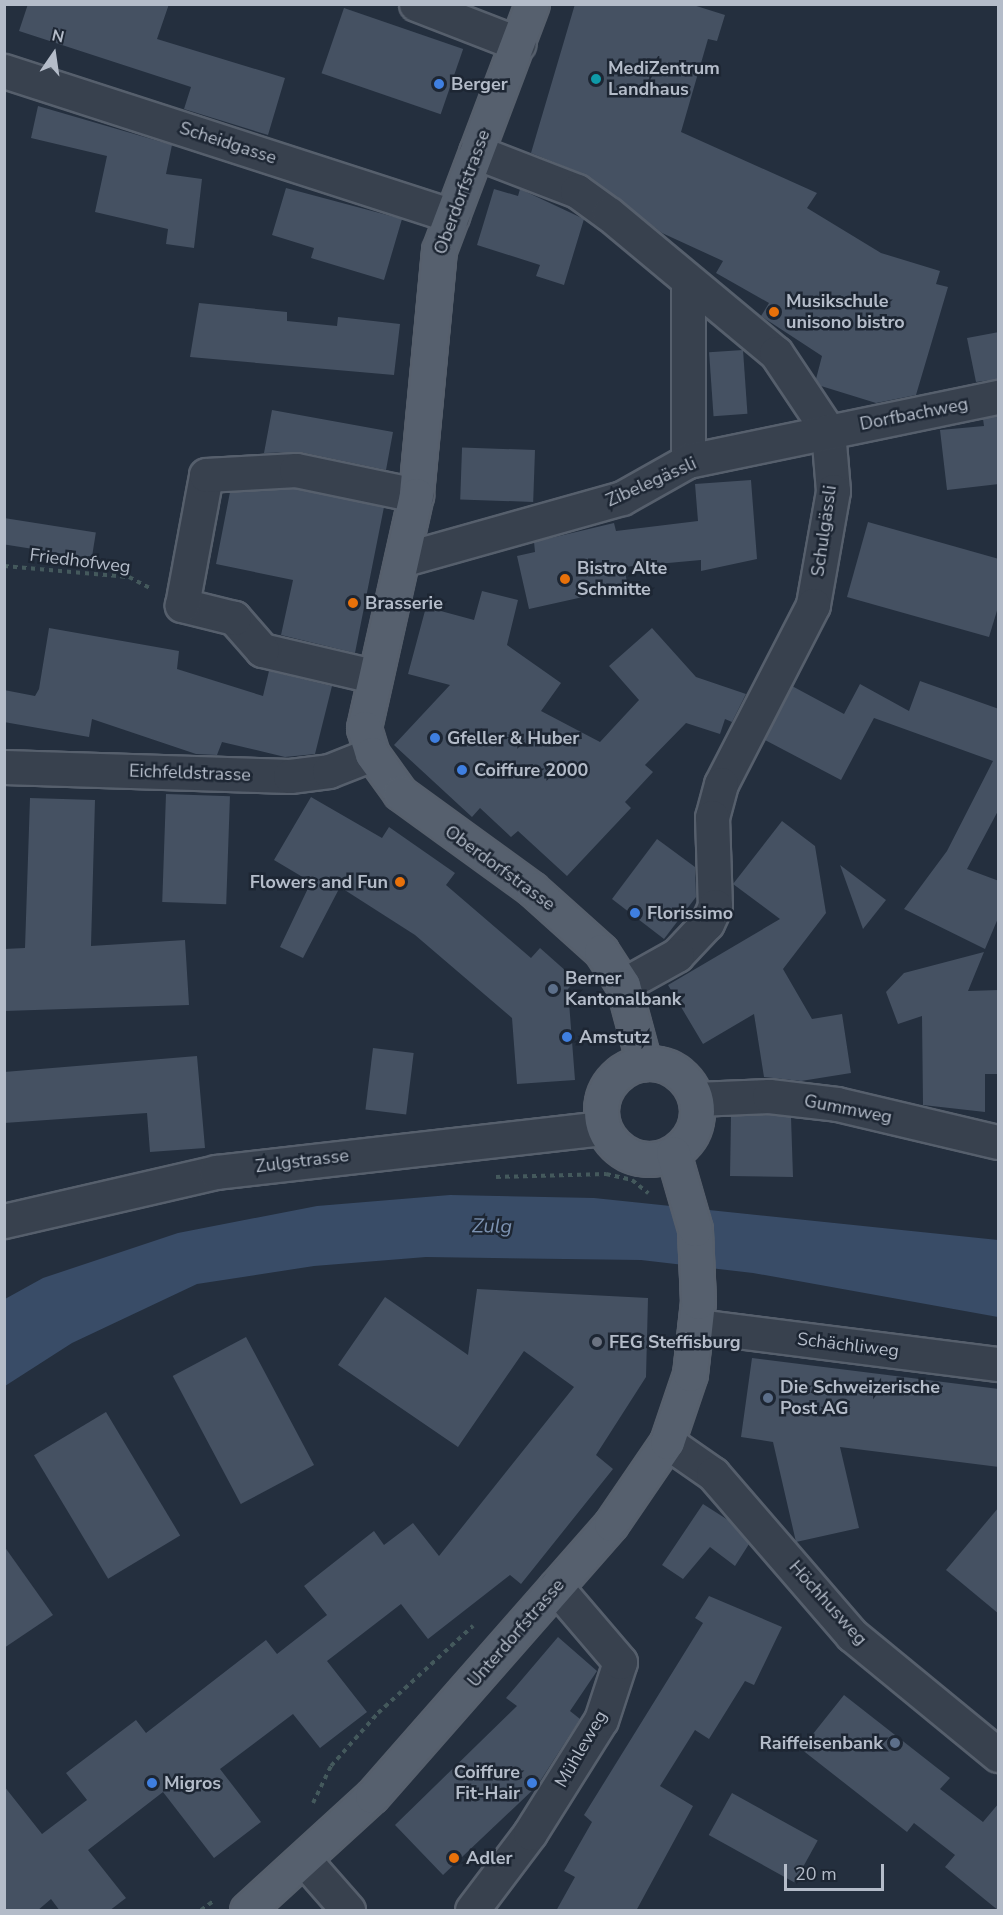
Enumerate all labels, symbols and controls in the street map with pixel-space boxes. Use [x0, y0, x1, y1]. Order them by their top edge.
north arrow [24, 24, 84, 84]
text: N [50, 24, 66, 49]
place label: MediZentrum Landhaus [608, 58, 720, 100]
marker: MediZentrum Landhaus [589, 72, 603, 86]
place label: Berger [451, 73, 508, 95]
marker: Berger [432, 77, 446, 91]
street label: Scheidgasse [177, 117, 279, 169]
street label: Oberdorfstrasse [429, 127, 495, 257]
place label: Musikschule unisono bistro [786, 291, 905, 334]
marker: Musikschule unisono bistro [767, 305, 781, 319]
street label: Dorfbachweg [858, 393, 970, 435]
street label: Zibelegässli [602, 452, 700, 512]
street label: Schulgässli [807, 484, 841, 578]
street label: Friedhofweg [28, 544, 132, 578]
place label: Bistro Alte Schmitte [577, 558, 667, 600]
marker: Bistro Alte Schmitte [558, 572, 572, 586]
place label: Brasserie [365, 592, 443, 614]
marker: Brasserie [346, 596, 360, 610]
place label: Gfeller & Huber [447, 727, 579, 749]
marker: Gfeller & Huber [428, 731, 442, 745]
place label: Coiffure 2000 [474, 759, 588, 781]
street label: Eichfeldstrasse [129, 760, 251, 786]
marker: Coiffure 2000 [455, 763, 469, 777]
street label: Oberdorfstrasse [441, 821, 559, 915]
place label: Flowers and Fun [250, 871, 388, 893]
marker: Flowers and Fun [393, 875, 407, 889]
place label: Florissimo [647, 902, 733, 924]
marker: Florissimo [628, 906, 642, 920]
place label: Berner Kantonalbank [565, 968, 681, 1010]
marker: Berner Kantonalbank [546, 982, 560, 996]
place label: Amstutz [579, 1026, 650, 1048]
marker: Amstutz [560, 1030, 574, 1044]
street label: Gummweg [802, 1090, 894, 1128]
street label: Zulgstrasse [254, 1145, 350, 1177]
water label: Zulg [472, 1214, 512, 1238]
street label: Schächliweg [796, 1328, 900, 1362]
place label: FEG Steffisburg [609, 1331, 741, 1353]
marker: FEG Steffisburg [590, 1335, 604, 1349]
place label: Die Schweizerische Post AG [780, 1377, 940, 1420]
marker: Die Schweizerische Post AG [761, 1391, 775, 1405]
street label: Höchhusweg [784, 1556, 872, 1650]
street label: Unterdorfstrasse [463, 1574, 569, 1692]
street label: Mühleweg [550, 1707, 612, 1791]
place label: Raiffeisenbank [760, 1732, 883, 1754]
marker: Raiffeisenbank [888, 1736, 902, 1750]
place label: Coiffure Fit-Hair [454, 1762, 520, 1804]
place label: Migros [164, 1772, 221, 1794]
marker: Migros [145, 1776, 159, 1790]
marker: Coiffure Fit-Hair [525, 1776, 539, 1790]
place label: Adler [466, 1847, 513, 1869]
marker: Adler [447, 1851, 461, 1865]
scale bar [787, 1852, 888, 1890]
text: 20 m [795, 1862, 837, 1886]

